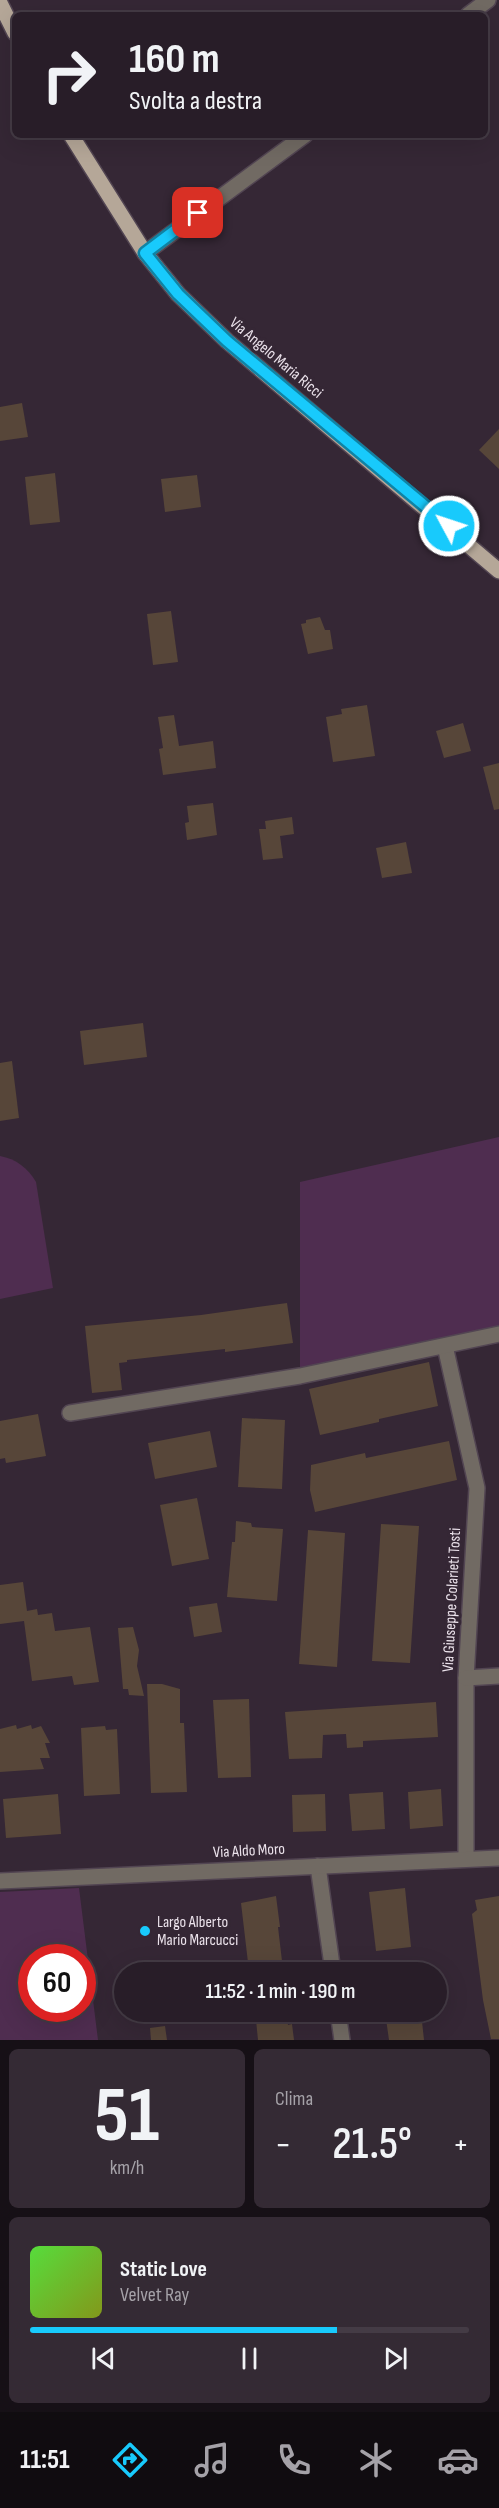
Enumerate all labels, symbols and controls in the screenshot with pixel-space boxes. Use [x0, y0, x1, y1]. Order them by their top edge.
text: 160 m [129, 34, 220, 85]
icon: right [30, 36, 108, 114]
text: Svolta a destra [129, 85, 262, 117]
pin [172, 187, 223, 238]
icon: arrive [181, 196, 214, 229]
street label: Via Angelo Maria Ricci [226, 314, 326, 403]
position arrow [417, 494, 481, 558]
street label: Via Giuseppe Colarieti Tosti [439, 1527, 465, 1673]
street label: Via Aldo Moro [213, 1840, 285, 1862]
place label: Largo Alberto Mario Marcucci [157, 1913, 238, 1950]
marker: Largo Alberto Mario Marcucci [138, 1924, 152, 1938]
speed limit sign: 60 [18, 1944, 96, 2022]
text: 11:52 · 1 min · 190 m [206, 1978, 355, 2005]
text: 51 [95, 2070, 159, 2163]
text: Clima [275, 2087, 313, 2111]
text: 21.5° [332, 2117, 412, 2172]
text: − [275, 2125, 291, 2165]
text: + [453, 2125, 469, 2165]
text: km/h [110, 2156, 144, 2180]
text: Static Love [120, 2256, 207, 2283]
text: Velvet Ray [120, 2283, 189, 2307]
icon: previous [87, 2342, 120, 2375]
icon: pause [233, 2342, 266, 2375]
icon: next [379, 2342, 412, 2375]
icon: directions [109, 2439, 151, 2481]
icon: music [191, 2439, 233, 2481]
icon: phone [273, 2439, 315, 2481]
icon: climate [355, 2439, 397, 2481]
icon: car [437, 2439, 479, 2481]
text: 11:51 [20, 2444, 70, 2476]

